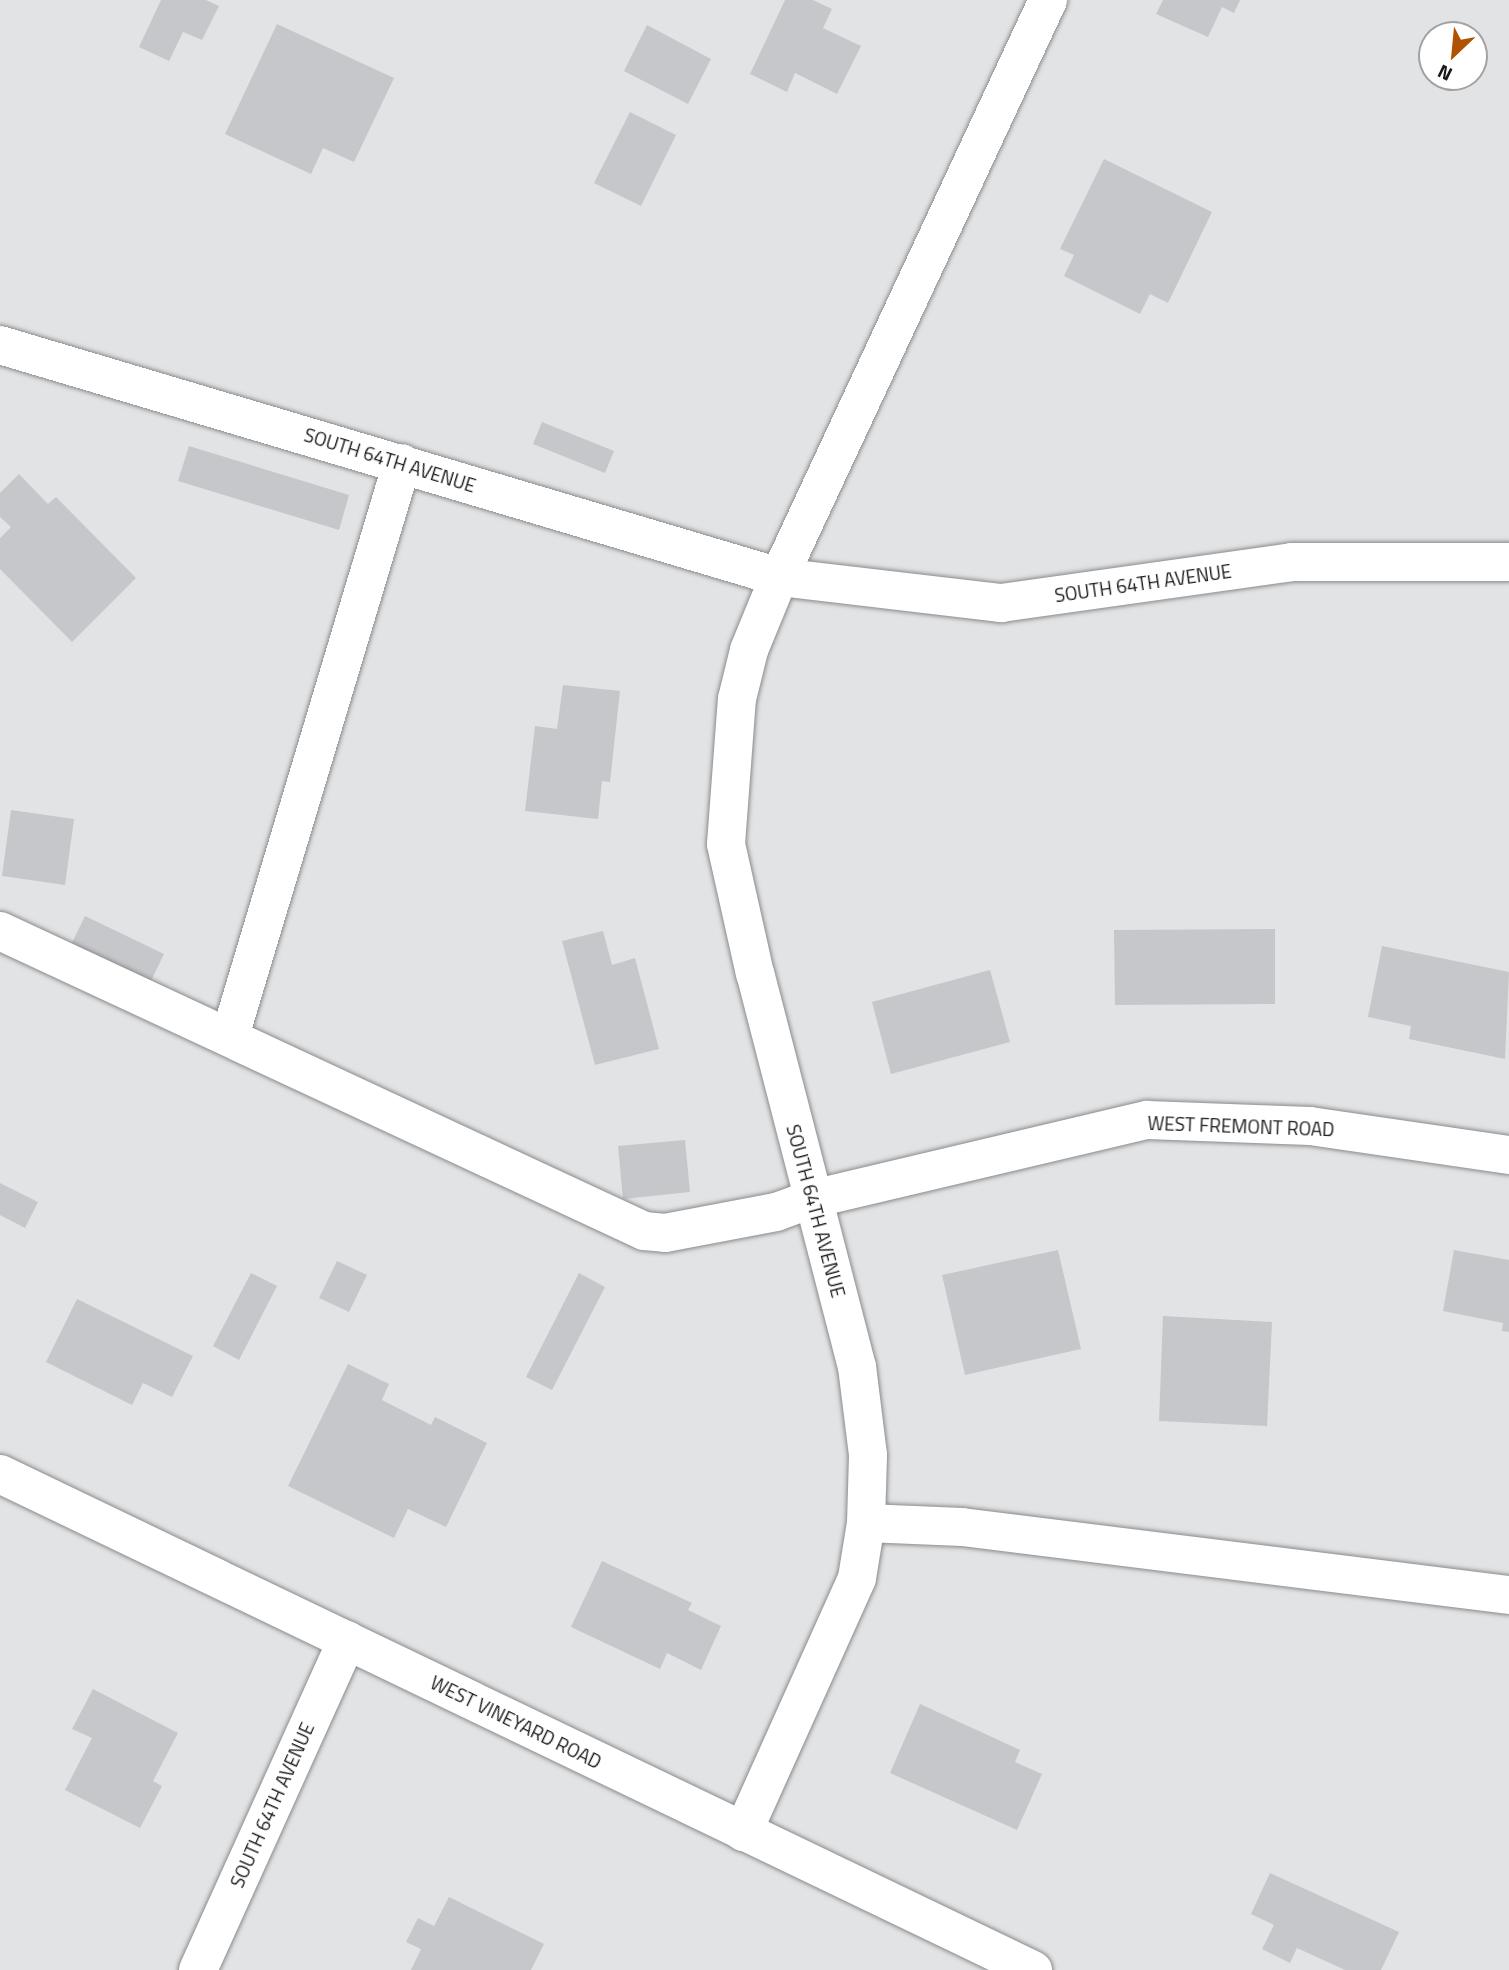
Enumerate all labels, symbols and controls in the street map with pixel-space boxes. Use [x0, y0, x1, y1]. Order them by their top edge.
north arrow [1418, 21, 1488, 91]
text: N [1432, 58, 1457, 89]
street label: SOUTH 64TH AVENUE [301, 423, 479, 497]
street label: SOUTH 64TH AVENUE [1053, 559, 1233, 607]
street label: WEST FREMONT ROAD [1147, 1111, 1335, 1141]
street label: SOUTH 64TH AVENUE [782, 1122, 850, 1300]
street label: WEST VINEYARD ROAD [427, 1671, 605, 1773]
street label: SOUTH 64TH AVENUE [225, 1719, 319, 1891]

